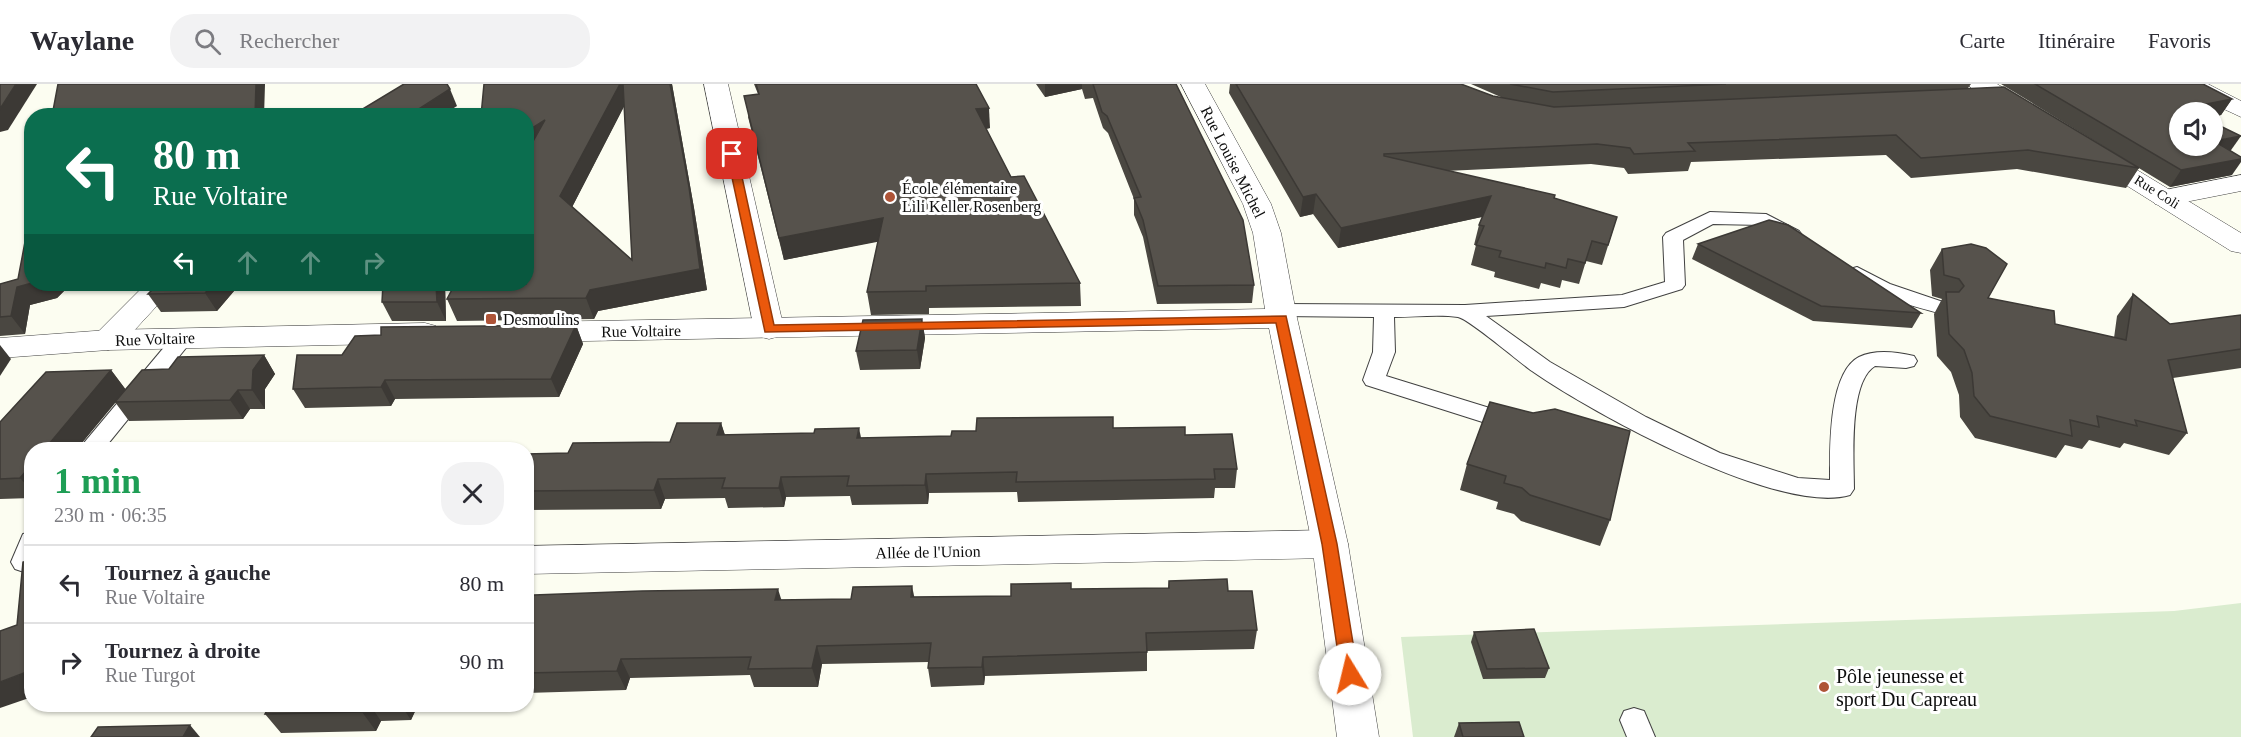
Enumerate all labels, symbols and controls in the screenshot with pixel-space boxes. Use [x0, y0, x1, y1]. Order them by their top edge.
search box [170, 14, 590, 68]
text: Waylane [30, 25, 134, 56]
icon: search [191, 25, 224, 58]
text: Rechercher [239, 28, 339, 53]
text: Carte [1960, 29, 2005, 53]
text: Itinéraire [2038, 29, 2115, 53]
text: Favoris [2148, 29, 2211, 53]
map controls [2169, 102, 2223, 156]
button: sound [2169, 102, 2223, 156]
street label: Rue Louise Michel [1198, 104, 1269, 221]
pin [706, 128, 757, 179]
icon: left [54, 132, 132, 210]
text: 80 m [153, 132, 241, 178]
icon: arrive [715, 137, 748, 170]
street label: Rue Coli [2132, 172, 2182, 212]
place label: École élémentaire Lili Keller Rosenberg [902, 179, 1041, 216]
text: Rue Voltaire [153, 181, 288, 211]
marker: École élémentaire Lili Keller Rosenberg [883, 190, 897, 204]
icon: left [168, 246, 201, 279]
icon: ahead [231, 246, 264, 279]
icon: ahead [294, 246, 327, 279]
icon: right [357, 246, 390, 279]
place label: Desmoulins [503, 311, 579, 328]
marker: Desmoulins [484, 312, 498, 326]
street label: Rue Voltaire [601, 322, 681, 340]
street label: Rue Voltaire [115, 329, 195, 349]
text: 1 min [54, 461, 141, 501]
button: close [441, 462, 504, 525]
text: 230 m · 06:35 [54, 504, 167, 526]
street label: Allée de l'Union [875, 543, 981, 561]
text: Tournez à gauche [105, 560, 270, 585]
icon: left [54, 568, 87, 601]
text: 80 m [459, 571, 504, 596]
text: Rue Voltaire [105, 586, 205, 608]
text: Tournez à droite [105, 638, 260, 663]
position arrow [1318, 642, 1382, 706]
icon: right [54, 646, 87, 679]
text: 90 m [459, 649, 504, 674]
text: Rue Turgot [105, 664, 195, 686]
place label: Pôle jeunesse et sport Du Capreau [1836, 665, 1977, 711]
marker: Pôle jeunesse et sport Du Capreau [1817, 680, 1831, 694]

